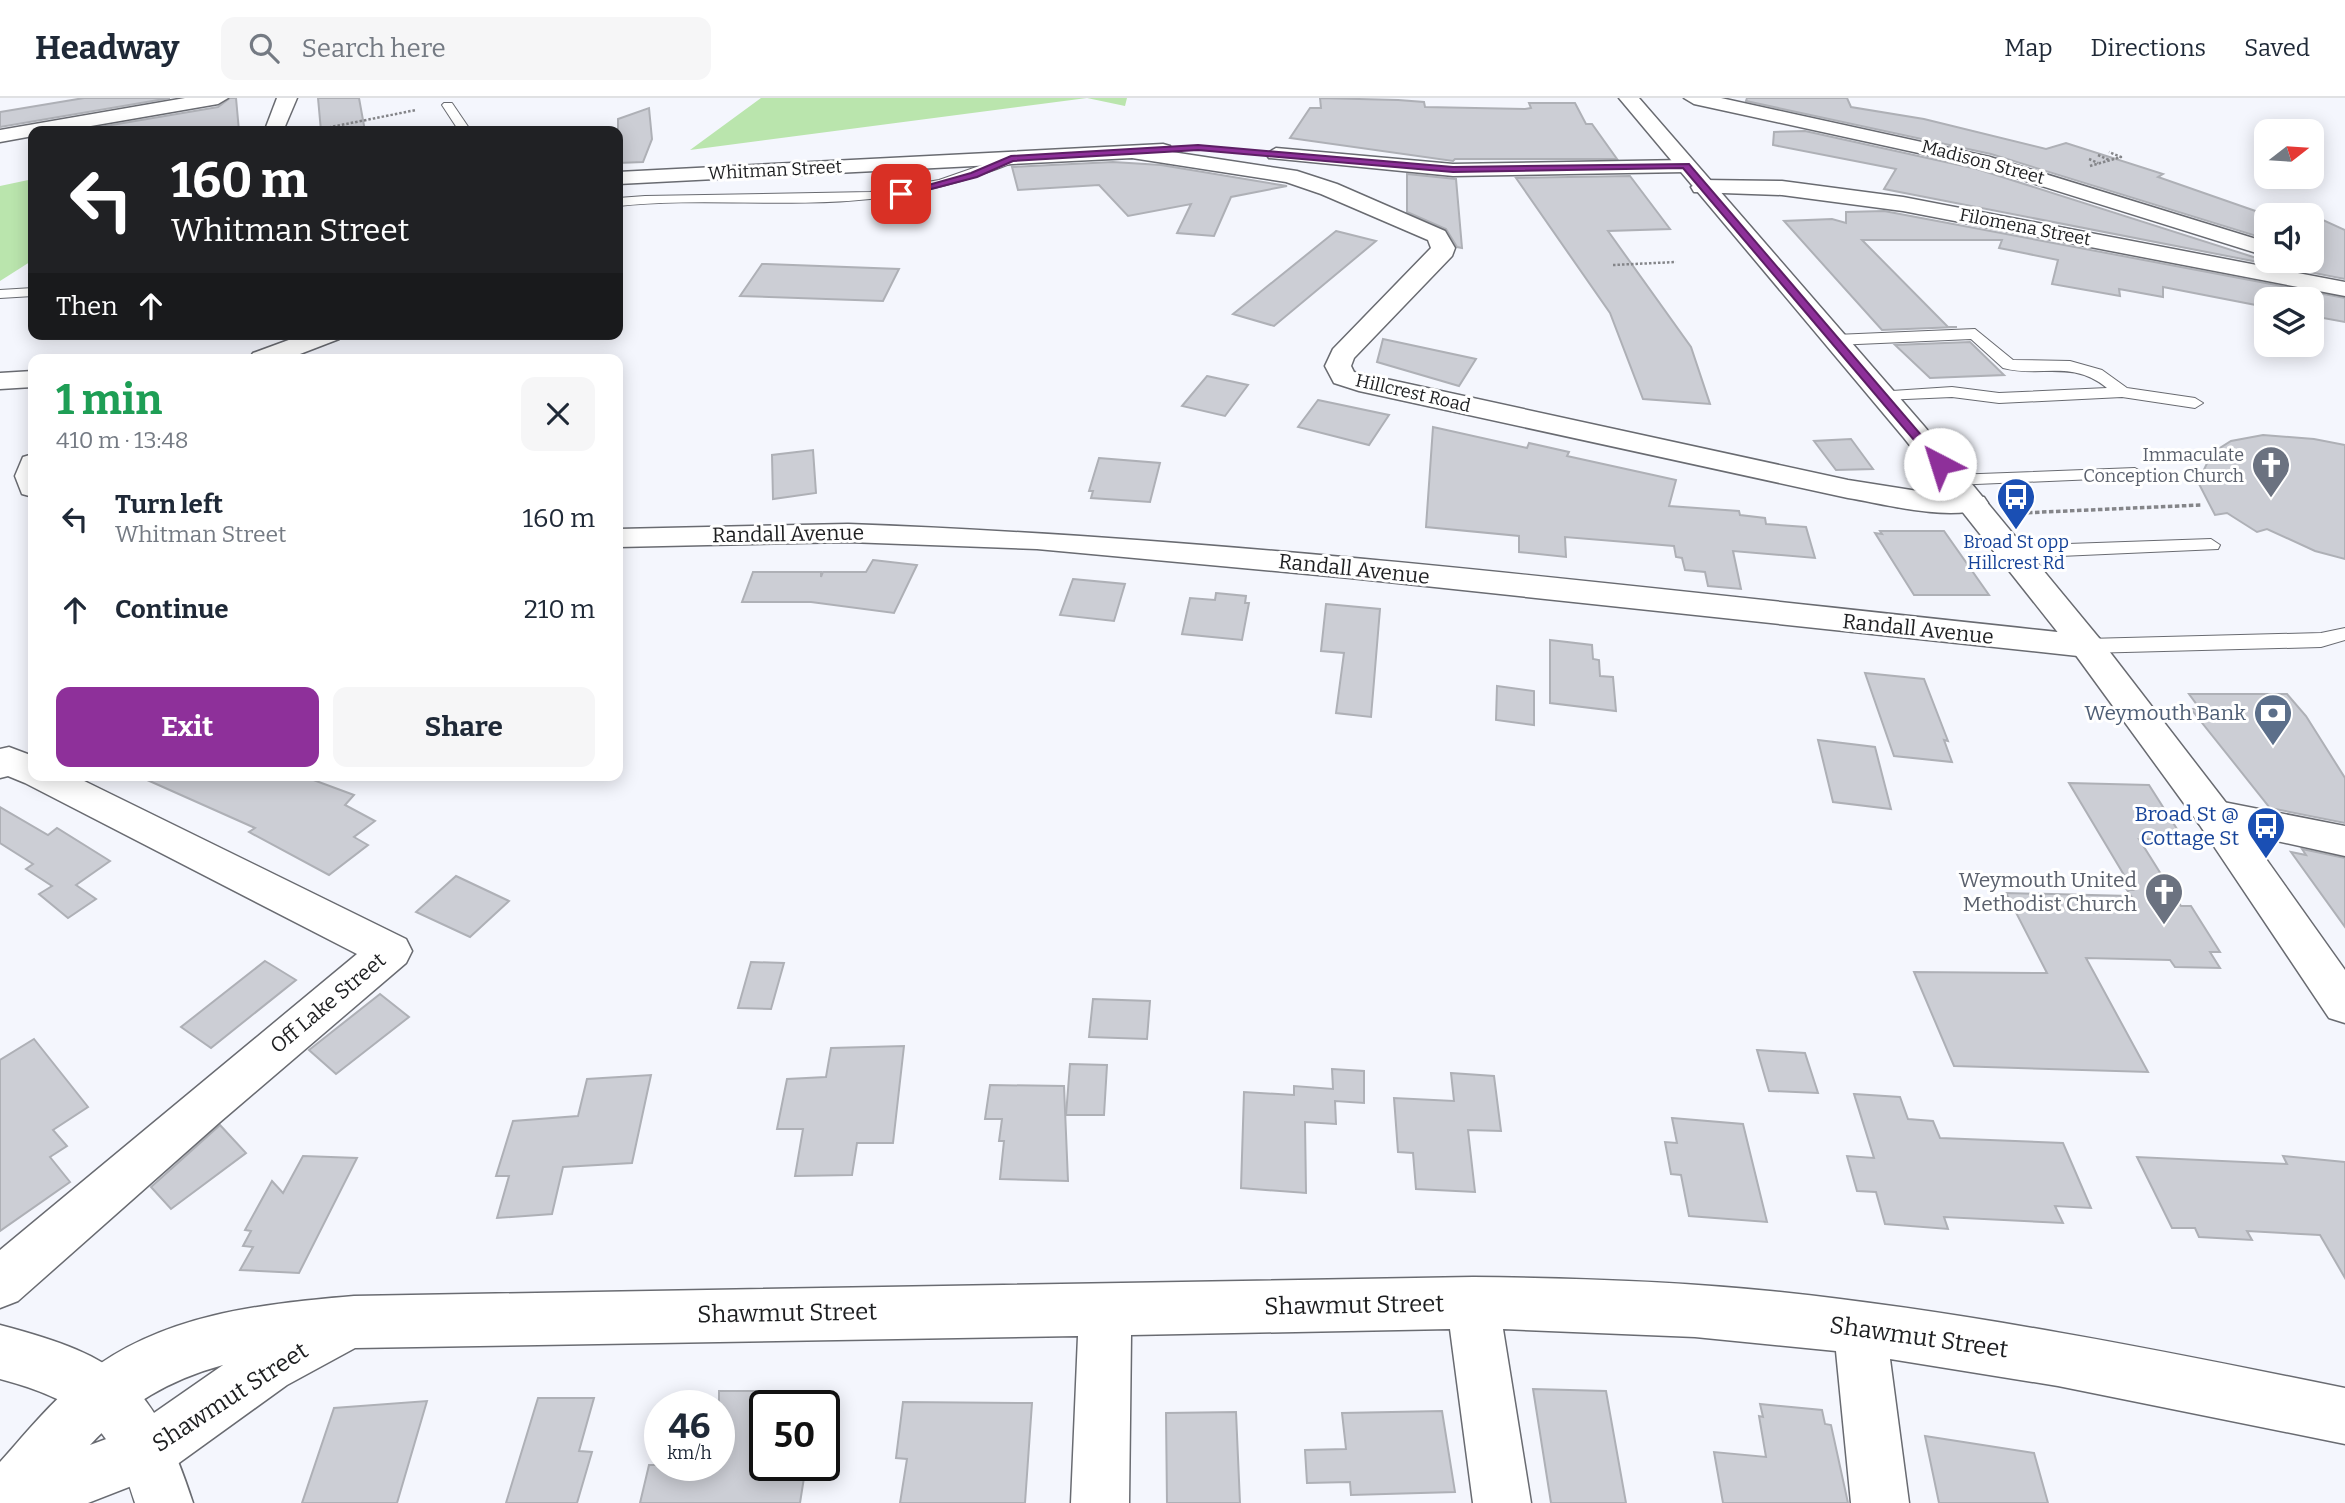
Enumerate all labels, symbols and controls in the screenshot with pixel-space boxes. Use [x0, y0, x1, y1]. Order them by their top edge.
search box [221, 17, 711, 80]
text: Headway [35, 28, 179, 68]
icon: search [245, 29, 283, 67]
text: Search here [301, 33, 446, 64]
text: Map [2004, 34, 2053, 62]
text: Directions [2091, 34, 2206, 62]
text: Saved [2244, 34, 2310, 62]
north arrow [2254, 119, 2324, 189]
map controls [2254, 119, 2324, 357]
street label: Madison Street [1919, 135, 2047, 189]
text: 160 m [171, 151, 308, 210]
icon: left [56, 154, 147, 245]
street label: Whitman Street [707, 155, 843, 184]
pin [871, 164, 931, 224]
icon: arrive [882, 175, 920, 213]
street label: Filomena Street [1957, 203, 2093, 251]
button: sound [2254, 203, 2324, 273]
text: Whitman Street [171, 211, 409, 249]
icon: ahead [132, 287, 170, 325]
button: layers [2254, 287, 2324, 357]
text: Then [56, 291, 118, 322]
street label: Hillcrest Road [1353, 369, 1473, 417]
text: 1 min [56, 375, 162, 425]
button: close [521, 377, 595, 451]
text: 410 m · 13:48 [56, 426, 189, 454]
position arrow [1903, 427, 1977, 501]
place label: Immaculate Conception Church [2083, 444, 2244, 487]
church icon: Immaculate Conception Church [2250, 444, 2292, 499]
bus stop icon: Broad St opp Hillcrest Rd [1995, 476, 2037, 531]
text: Turn left [115, 489, 223, 520]
icon: left [56, 500, 94, 538]
text: 160 m [523, 503, 595, 534]
text: Whitman Street [115, 520, 286, 548]
street label: Randall Avenue [712, 520, 864, 548]
place label: Broad St opp Hillcrest Rd [1963, 531, 2069, 574]
street label: Randall Avenue [1277, 548, 1431, 590]
icon: ahead [56, 591, 94, 629]
text: Continue [115, 594, 229, 625]
text: 210 m [524, 594, 595, 625]
street label: Randall Avenue [1841, 608, 1995, 650]
button: Exit [56, 687, 319, 767]
button: Share [333, 687, 595, 767]
bank icon: Weymouth Bank [2252, 692, 2294, 747]
place label: Weymouth Bank [2085, 700, 2246, 726]
place label: Broad St @ Cottage St [2134, 801, 2239, 851]
bus stop icon: Broad St @ Cottage St [2245, 805, 2287, 860]
place label: Weymouth United Methodist Church [1959, 867, 2137, 917]
church icon: Weymouth United Methodist Church [2143, 871, 2185, 926]
street label: Off Lake Street [265, 947, 391, 1059]
street label: Shawmut Street [1264, 1289, 1445, 1321]
street label: Shawmut Street [697, 1297, 878, 1329]
street label: Shawmut Street [1828, 1311, 2010, 1363]
street label: Shawmut Street [147, 1336, 313, 1458]
speed limit sign: 50 [749, 1390, 840, 1481]
text: 46 [668, 1405, 711, 1447]
text: km/h [667, 1442, 712, 1464]

